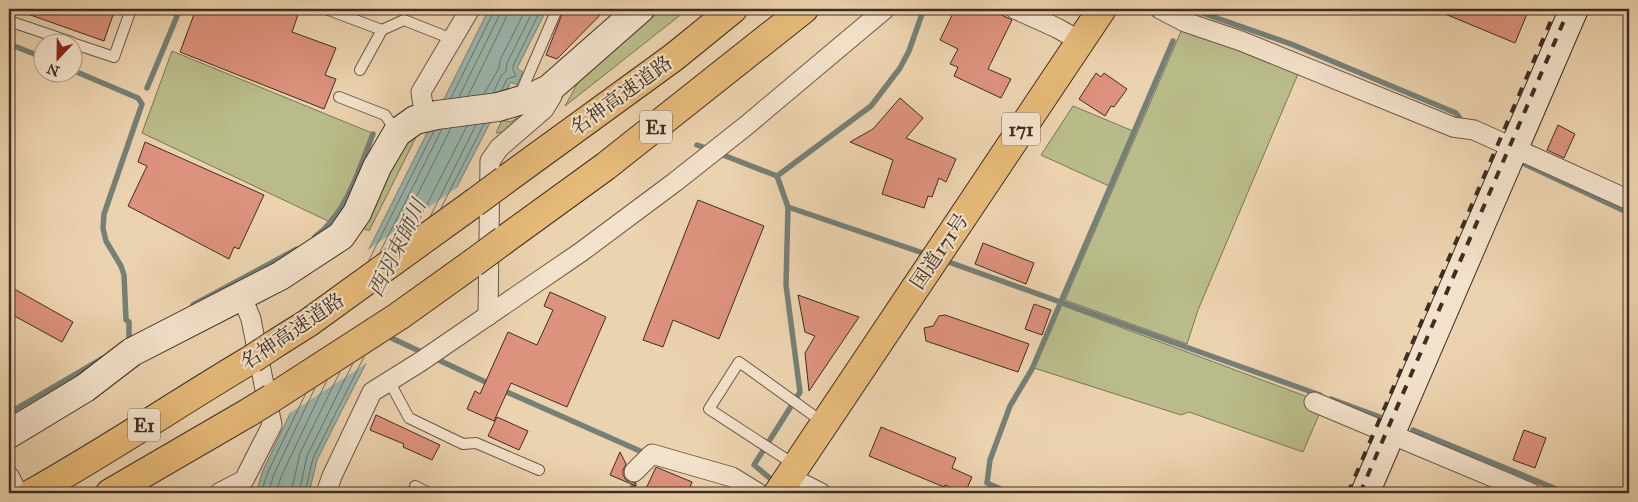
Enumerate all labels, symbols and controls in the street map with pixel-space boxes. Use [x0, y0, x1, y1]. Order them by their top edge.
north arrow [32, 32, 82, 82]
street label: 名神高速道路 [565, 50, 677, 140]
text: N [45, 59, 62, 80]
road number: E1 [640, 110, 672, 144]
road number: 171 [1002, 112, 1040, 146]
water label: 西羽束師川 [362, 193, 433, 301]
street label: 国道171号 [905, 208, 973, 294]
street label: 名神高速道路 [236, 287, 348, 375]
road number: E1 [128, 408, 160, 442]

